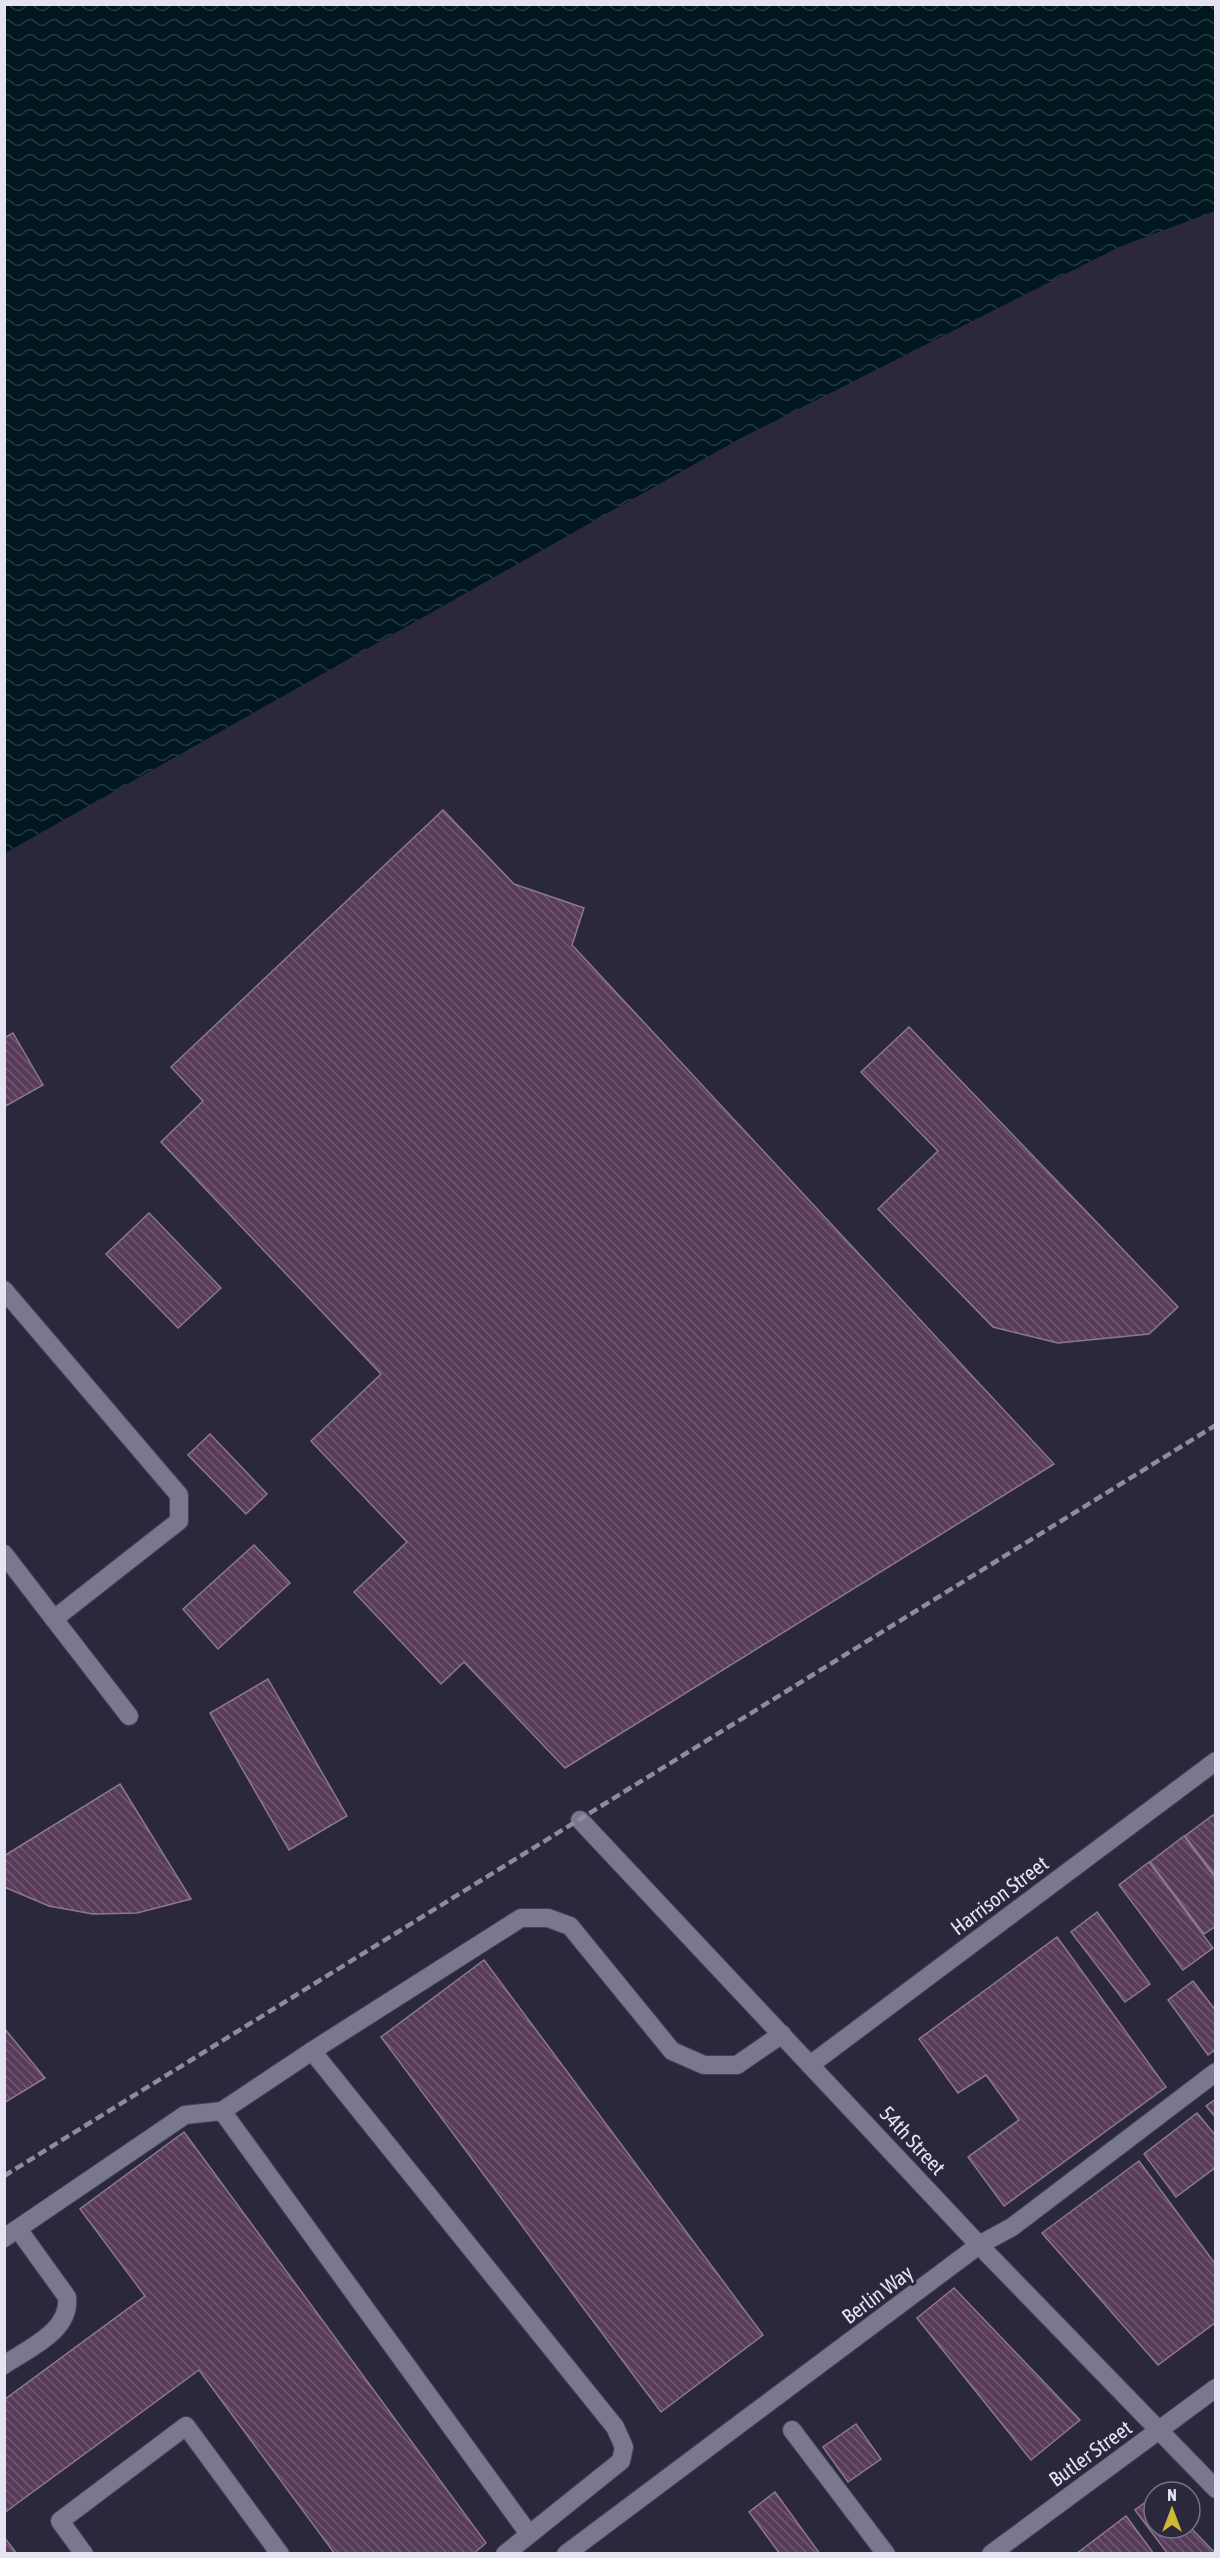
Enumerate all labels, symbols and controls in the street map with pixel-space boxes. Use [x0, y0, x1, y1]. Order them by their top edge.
street label: Harrison Street [946, 1851, 1052, 1939]
street label: 54th Street [875, 2101, 951, 2179]
street label: Berlin Way [837, 2259, 917, 2328]
street label: Butler Street [1044, 2415, 1136, 2491]
north arrow [1142, 2480, 1202, 2540]
text: N [1167, 2486, 1177, 2504]

